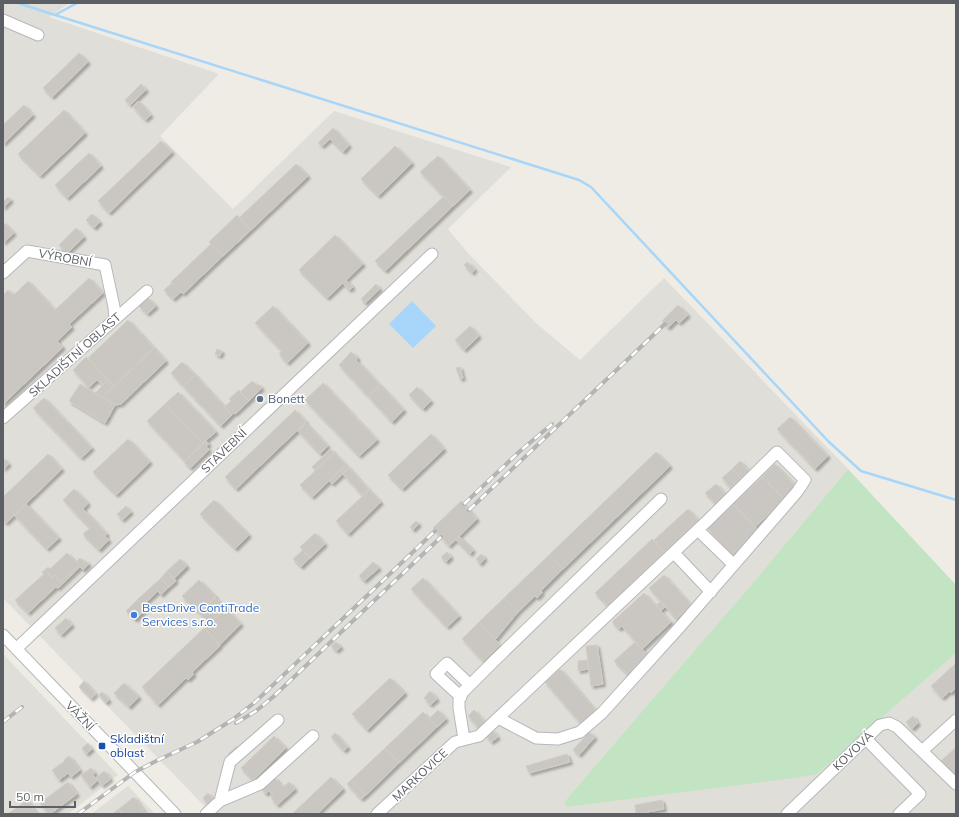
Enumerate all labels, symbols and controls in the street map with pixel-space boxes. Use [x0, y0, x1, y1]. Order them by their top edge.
street label: VÝROBNÍ [37, 245, 94, 270]
street label: SKLADIŠTNÍ OBLAST [25, 309, 124, 400]
place label: Bonett [268, 391, 305, 406]
marker: Bonett [255, 394, 265, 404]
street label: STAVEBNÍ [198, 425, 250, 476]
place label: BestDrive ContiTrade Services s.r.o. [142, 600, 259, 629]
marker: BestDrive ContiTrade Services s.r.o. [129, 610, 139, 620]
street label: VÁŽNÍ [63, 698, 99, 734]
street label: KOVOVÁ [829, 728, 876, 773]
place label: Skladištní oblast [110, 731, 165, 760]
marker: Skladištní oblast [97, 741, 107, 751]
street label: MARKOVICE [389, 745, 451, 804]
scale bar [10, 783, 75, 809]
text: 50 m [16, 789, 44, 804]

